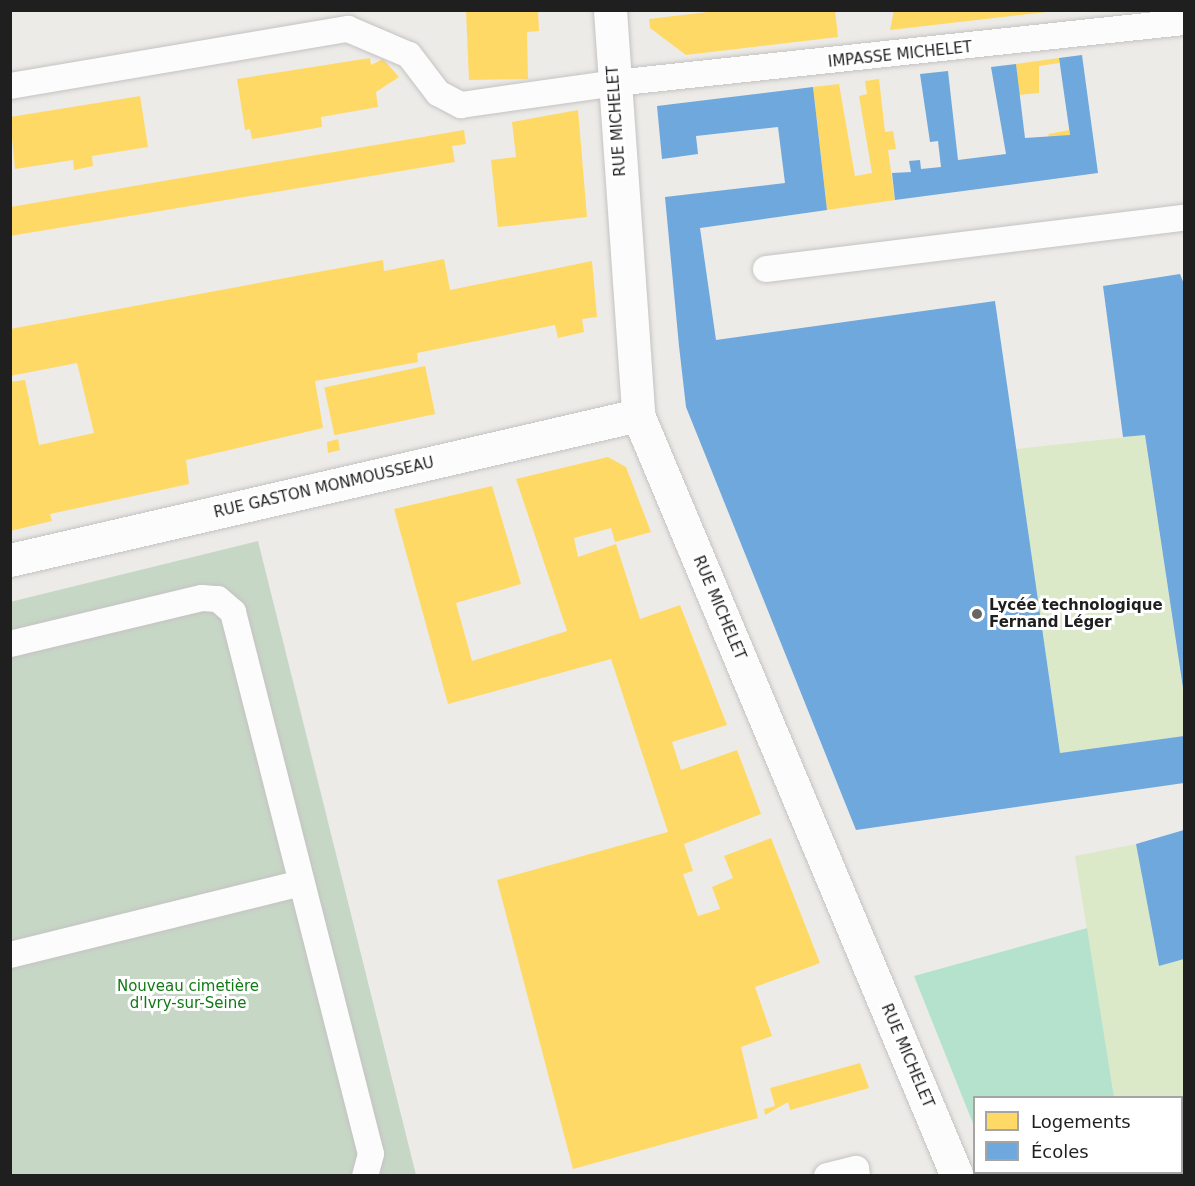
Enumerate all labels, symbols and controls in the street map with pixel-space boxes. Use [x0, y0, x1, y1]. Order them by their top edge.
street label: IMPASSE MICHELET [827, 38, 973, 72]
street label: RUE MICHELET [604, 65, 630, 177]
street label: RUE GASTON MONMOUSSEAU [212, 454, 436, 522]
street label: RUE MICHELET [689, 553, 749, 663]
place label: Lycée technologique Fernand Léger [989, 596, 1163, 631]
marker: Lycée technologique Fernand Léger [970, 607, 984, 621]
park label: Nouveau cimetière d'Ivry-sur-Seine [117, 977, 259, 1012]
street label: RUE MICHELET [877, 1001, 937, 1111]
legend [973, 1096, 1183, 1174]
text: Logements [1031, 1111, 1131, 1132]
text: Écoles [1031, 1141, 1089, 1162]

